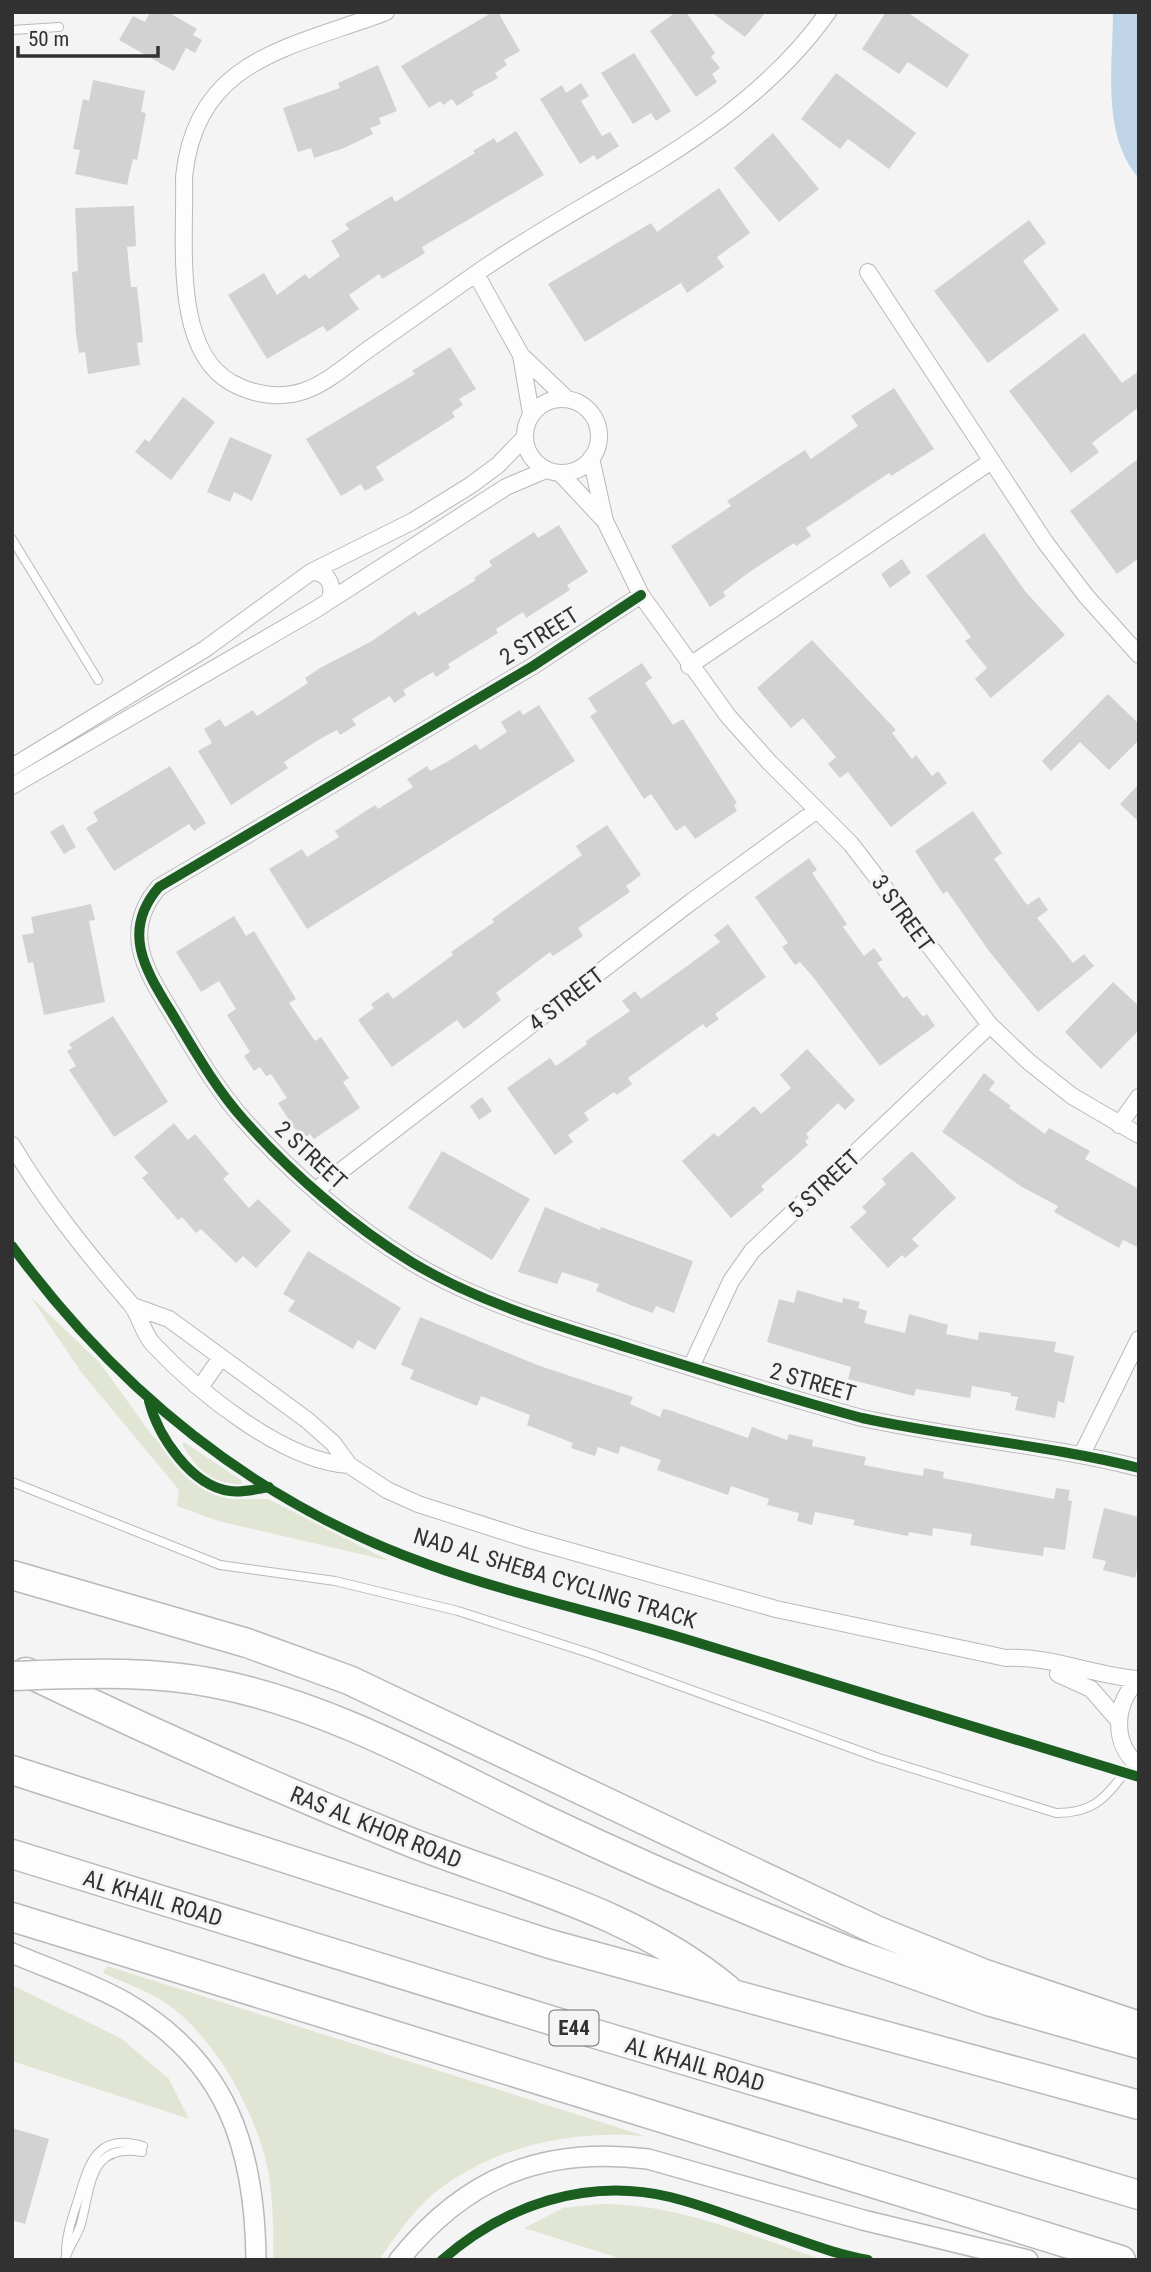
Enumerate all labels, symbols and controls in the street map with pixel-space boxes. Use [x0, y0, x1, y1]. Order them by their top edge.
scale bar [18, 14, 158, 58]
text: 50 m [28, 27, 69, 51]
street label: 2 STREET [495, 602, 584, 671]
street label: 3 STREET [866, 870, 939, 957]
street label: 4 STREET [523, 962, 609, 1037]
street label: 2 STREET [269, 1116, 352, 1195]
street label: 5 STREET [783, 1145, 866, 1224]
street label: 2 STREET [767, 1357, 859, 1408]
street label: NAD AL SHEBA CYCLING TRACK [410, 1523, 700, 1635]
street label: RAS AL KHOR ROAD [286, 1781, 465, 1874]
street label: AL KHAIL ROAD [80, 1865, 226, 1932]
road number: E44 [550, 2010, 598, 2046]
street label: AL KHAIL ROAD [622, 2032, 768, 2097]

